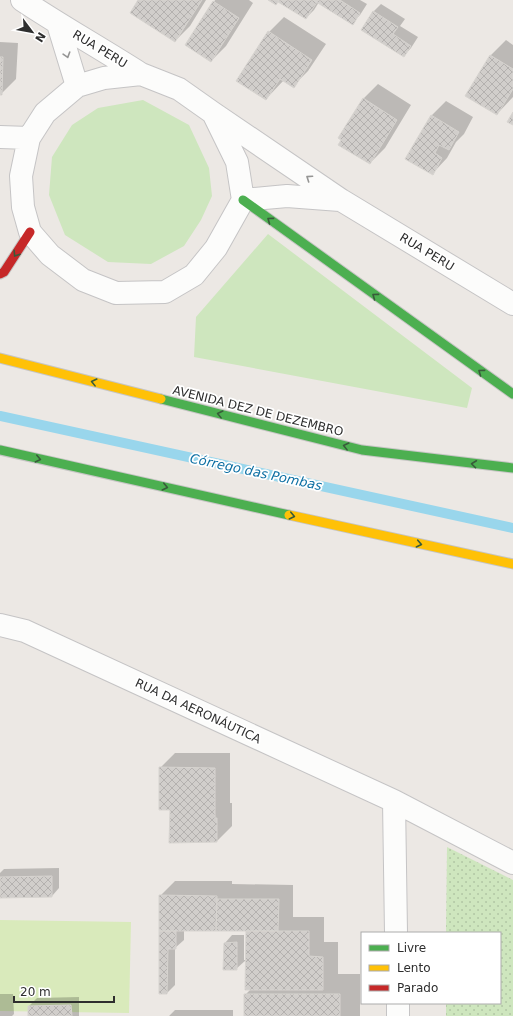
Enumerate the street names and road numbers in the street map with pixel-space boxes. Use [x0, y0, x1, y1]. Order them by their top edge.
street label: RUA PERU [70, 27, 130, 71]
street label: RUA PERU [397, 230, 457, 274]
street label: AVENIDA DEZ DE DEZEMBRO [171, 383, 345, 439]
street label: RUA DA AERONÁUTICA [133, 675, 264, 747]

